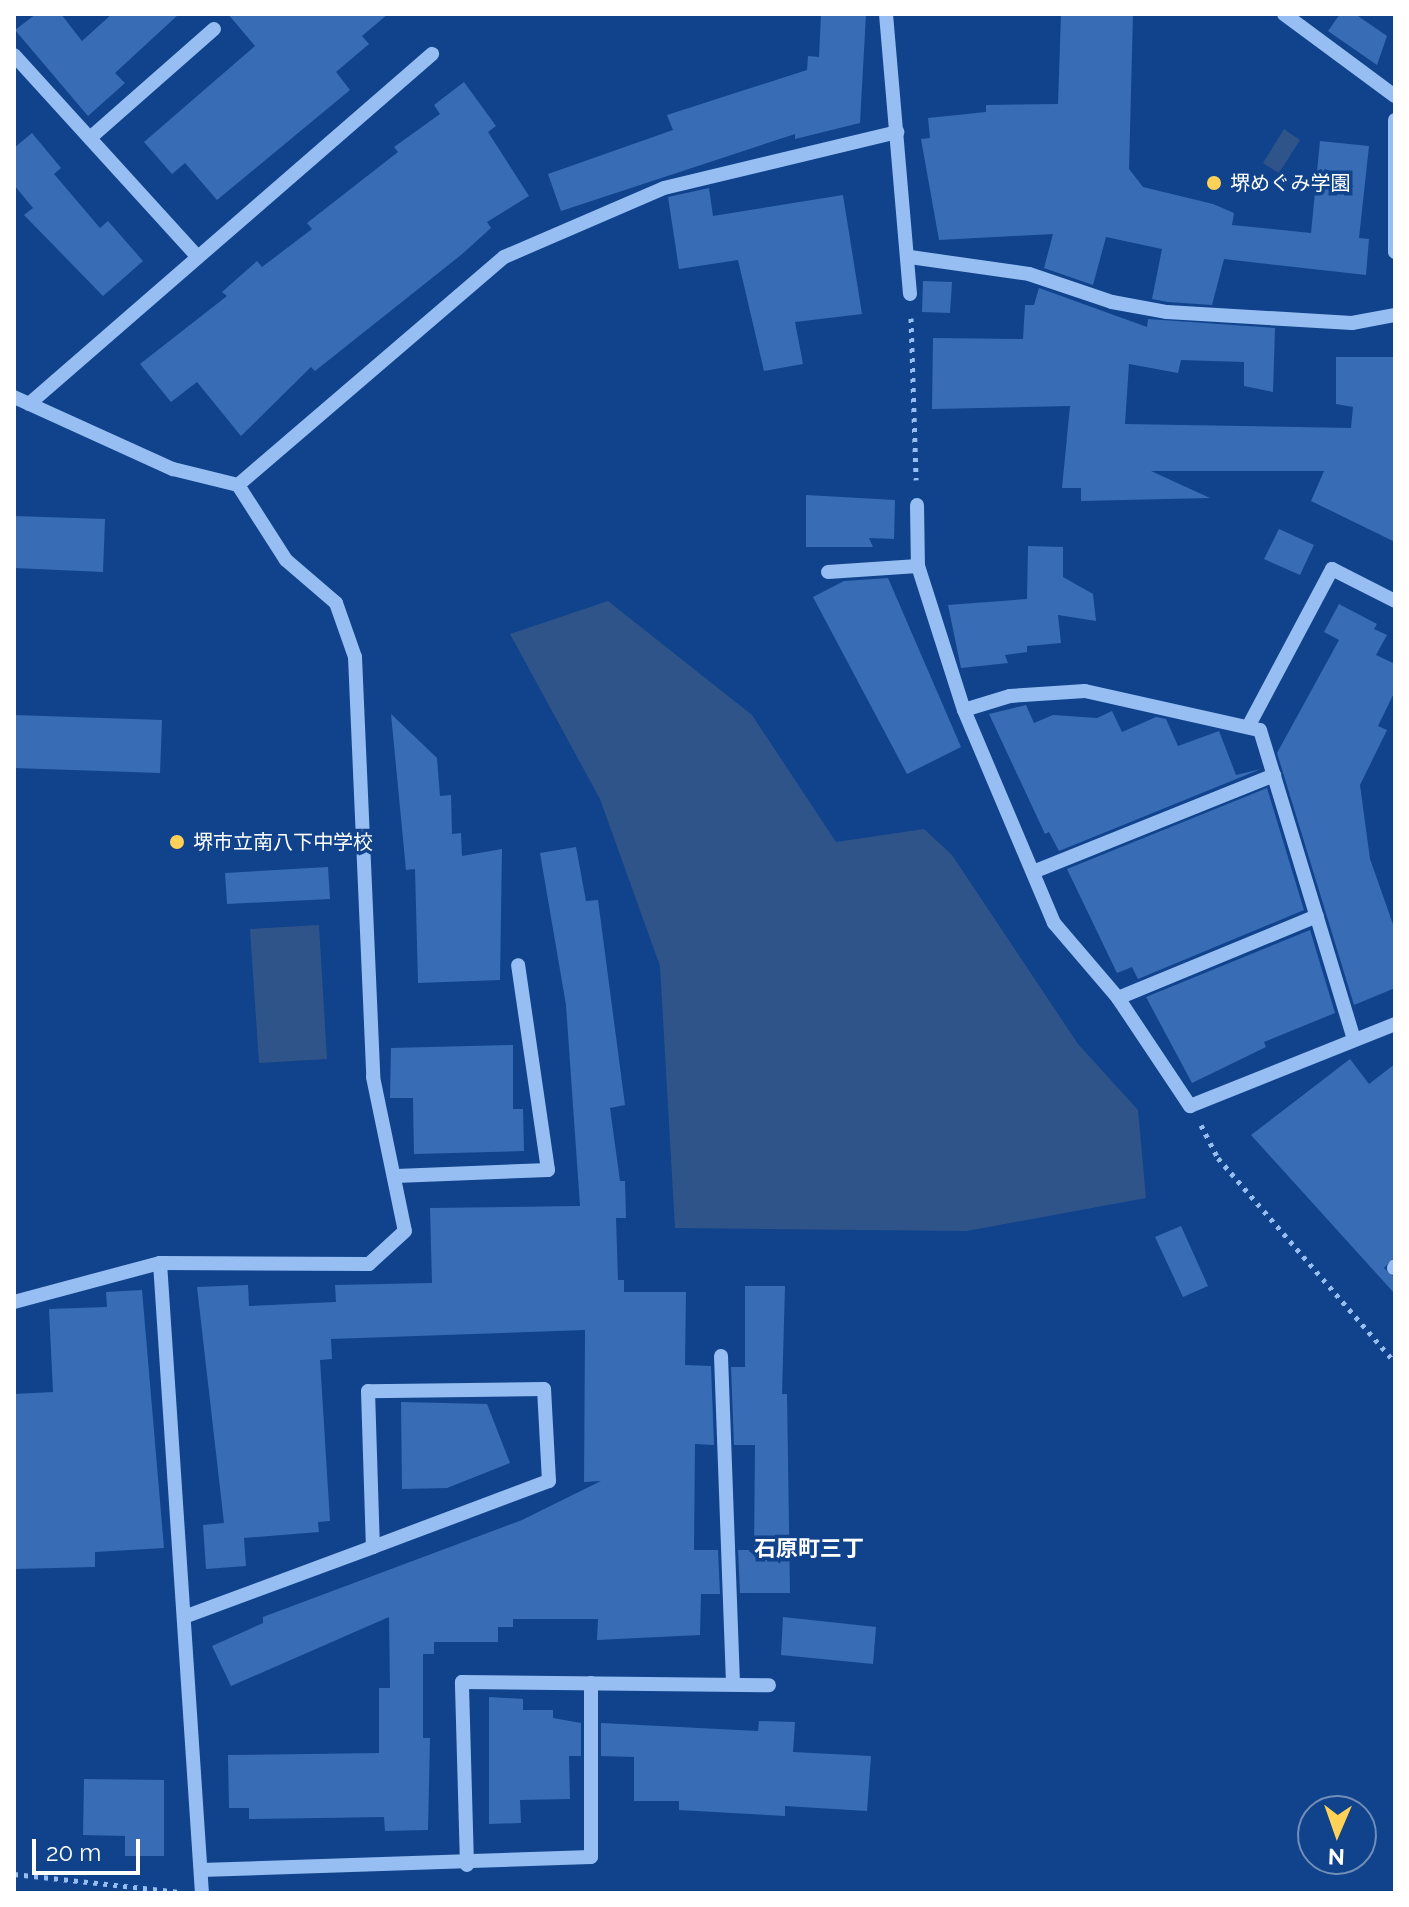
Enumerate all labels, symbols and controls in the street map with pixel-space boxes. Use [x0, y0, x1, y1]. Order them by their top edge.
place label: 堺めぐみ学園 [1230, 171, 1350, 195]
marker: 堺めぐみ学園 [1205, 174, 1223, 192]
place label: 堺市立南八下中学校 [193, 830, 373, 854]
marker: 堺市立南八下中学校 [168, 833, 186, 851]
district label: 石原町三丁 [754, 1536, 864, 1562]
north arrow [1297, 1795, 1377, 1875]
scale bar [36, 1823, 144, 1873]
text: 20 m [46, 1838, 101, 1867]
text: N [1327, 1844, 1345, 1870]

